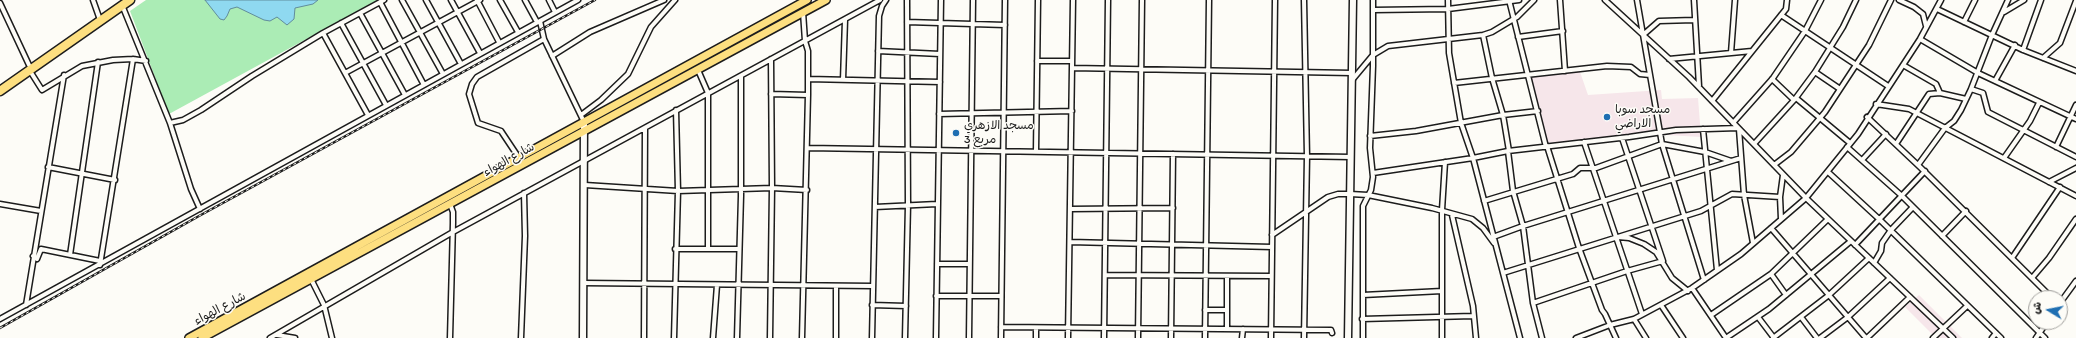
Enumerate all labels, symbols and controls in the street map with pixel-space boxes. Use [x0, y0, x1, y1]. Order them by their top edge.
place label: مسجد سوبا الاراضي [1615, 103, 1670, 131]
marker: مسجد سوبا الاراضي [1602, 112, 1612, 122]
place label: مسجد الازهري مربع 3 [964, 119, 1034, 147]
marker: مسجد الازهري مربع 3 [951, 128, 961, 138]
street label: شارع الهواء [481, 140, 537, 180]
street label: شارع الهواء [192, 289, 248, 329]
north arrow [2028, 290, 2068, 330]
text: ش [2029, 301, 2044, 315]

